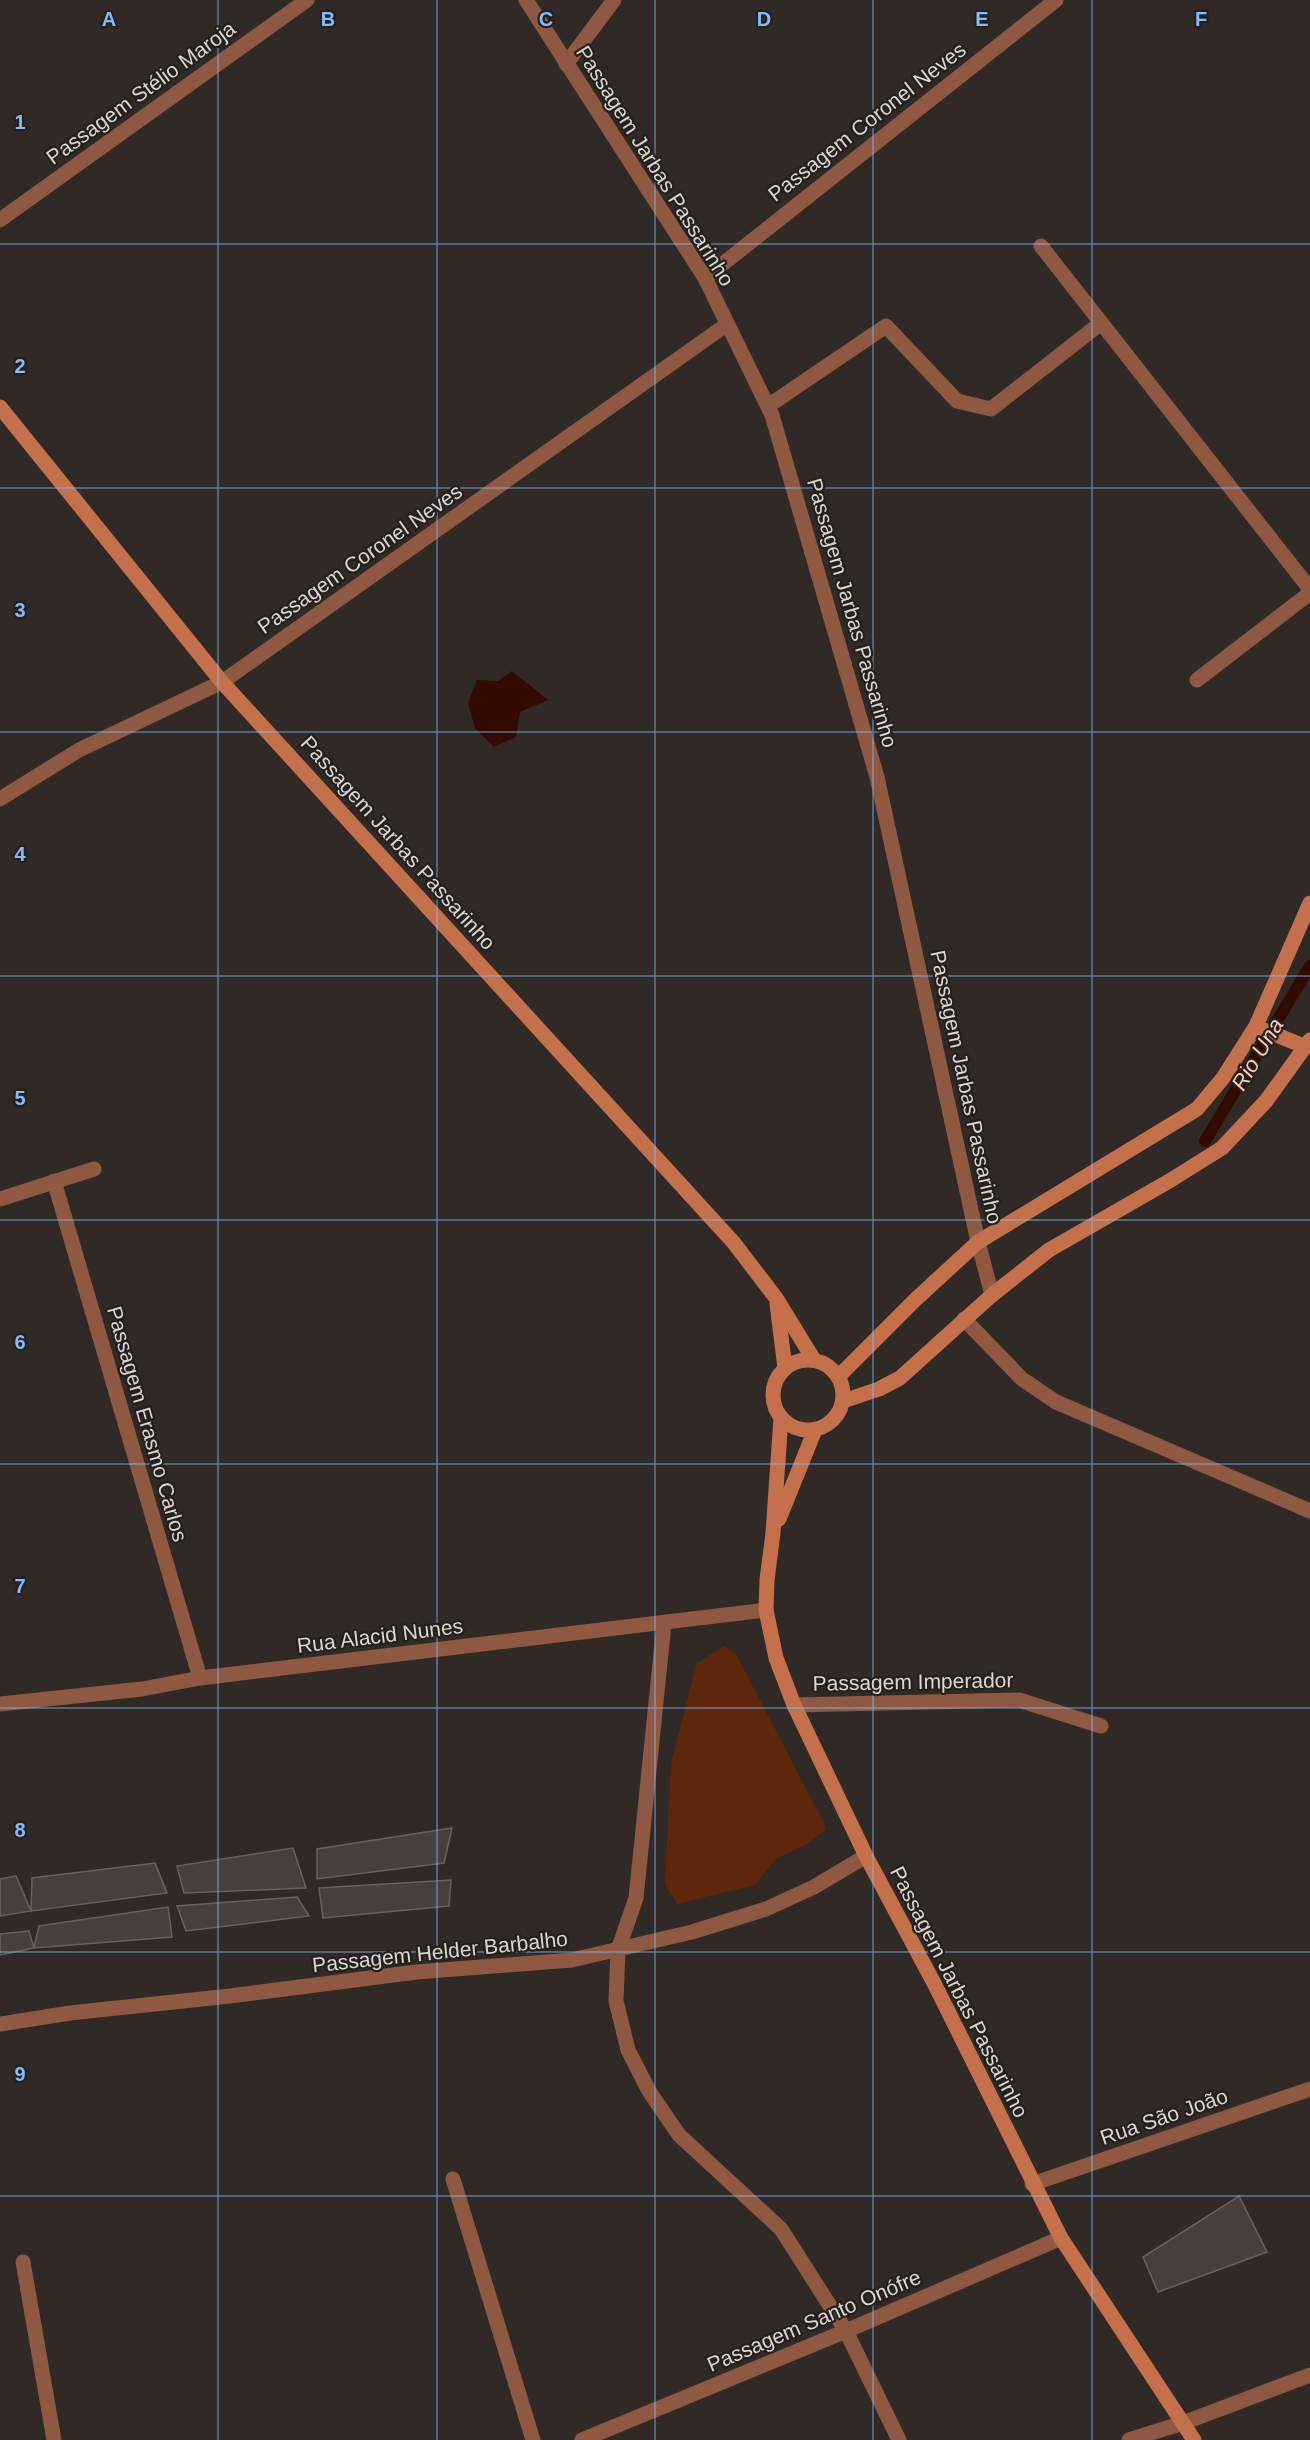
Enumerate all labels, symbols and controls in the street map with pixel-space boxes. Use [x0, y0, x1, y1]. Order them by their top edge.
text: A [102, 8, 116, 30]
text: B [321, 8, 335, 30]
text: C [539, 8, 553, 30]
text: D [757, 8, 771, 30]
text: E [975, 8, 989, 30]
text: F [1195, 8, 1207, 30]
street label: Passagem Stélio Maroja [42, 16, 240, 169]
street label: Passagem Coronel Neves [763, 37, 970, 206]
street label: Passagem Jarbas Passarinho [572, 41, 739, 290]
text: 1 [14, 111, 26, 133]
text: 2 [14, 355, 26, 377]
street label: Passagem Jarbas Passarinho [803, 476, 902, 750]
street label: Passagem Coronel Neves [253, 479, 466, 638]
text: 3 [14, 599, 26, 621]
street label: Passagem Jarbas Passarinho [296, 731, 500, 954]
text: 4 [14, 843, 26, 865]
street label: Passagem Jarbas Passarinho [926, 948, 1007, 1226]
water label: Rio Una [1226, 1014, 1289, 1095]
text: 5 [14, 1087, 26, 1109]
street label: Passagem Erasmo Carlos [103, 1303, 192, 1544]
text: 6 [14, 1331, 26, 1353]
text: 7 [14, 1575, 26, 1597]
street label: Rua Alacid Nunes [296, 1614, 464, 1657]
street label: Passagem Imperador [812, 1668, 1014, 1695]
text: 8 [14, 1819, 26, 1841]
street label: Passagem Jarbas Passarinho [886, 1862, 1033, 2121]
street label: Passagem Helder Barbalho [311, 1927, 569, 1976]
text: 9 [14, 2063, 26, 2085]
street label: Rua São João [1097, 2084, 1231, 2149]
street label: Passagem Santo Onófre [703, 2265, 924, 2376]

